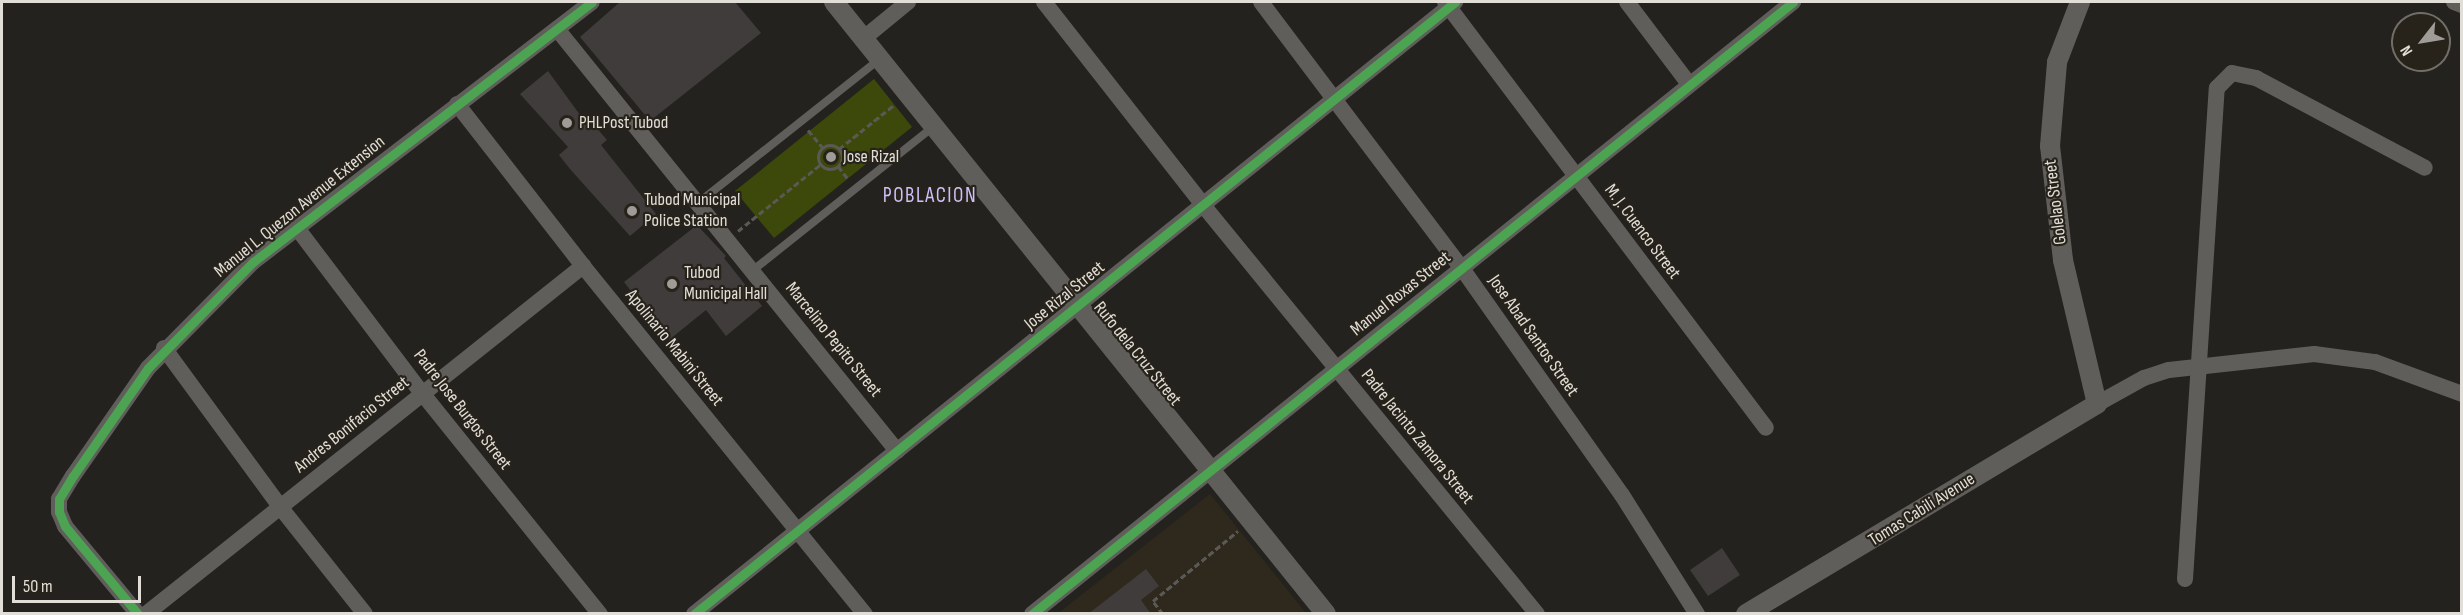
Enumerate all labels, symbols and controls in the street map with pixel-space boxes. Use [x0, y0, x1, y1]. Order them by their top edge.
north arrow [2391, 12, 2451, 72]
text: N [2397, 42, 2417, 59]
place label: PHLPost Tubod [579, 112, 668, 134]
marker: PHLPost Tubod [560, 116, 574, 130]
street label: Manuel L. Quezon Avenue Extension [210, 131, 390, 283]
place label: Jose Rizal [843, 146, 899, 168]
marker: Jose Rizal [824, 150, 838, 164]
street label: Golelao Street [2040, 158, 2072, 246]
street label: M. J. Cuenco Street [1599, 180, 1685, 284]
district label: POBLACION [883, 183, 977, 209]
place label: Tubod Municipal Police Station [644, 190, 740, 232]
marker: Tubod Municipal Police Station [625, 204, 639, 218]
street label: Manuel Roxas Street [1347, 247, 1455, 341]
street label: Jose Rizal Street [1021, 257, 1109, 335]
place label: Tubod Municipal Hall [684, 263, 767, 306]
street label: Jose Abad Santos Street [1483, 271, 1583, 401]
marker: Tubod Municipal Hall [665, 277, 679, 291]
street label: Marcelino Pepito Street [780, 278, 886, 402]
street label: Apolinario Mabini Street [620, 285, 728, 411]
street label: Rufo dela Cruz Street [1088, 298, 1186, 410]
street label: Padre Jose Burgos Street [408, 346, 516, 474]
street label: Padre Jacinto Zamora Street [1356, 365, 1478, 509]
street label: Andres Bonifacio Street [290, 372, 414, 478]
street label: Tomas Cabili Avenue [1865, 469, 1979, 551]
scale bar [15, 564, 144, 602]
text: 50 m [23, 576, 53, 597]

